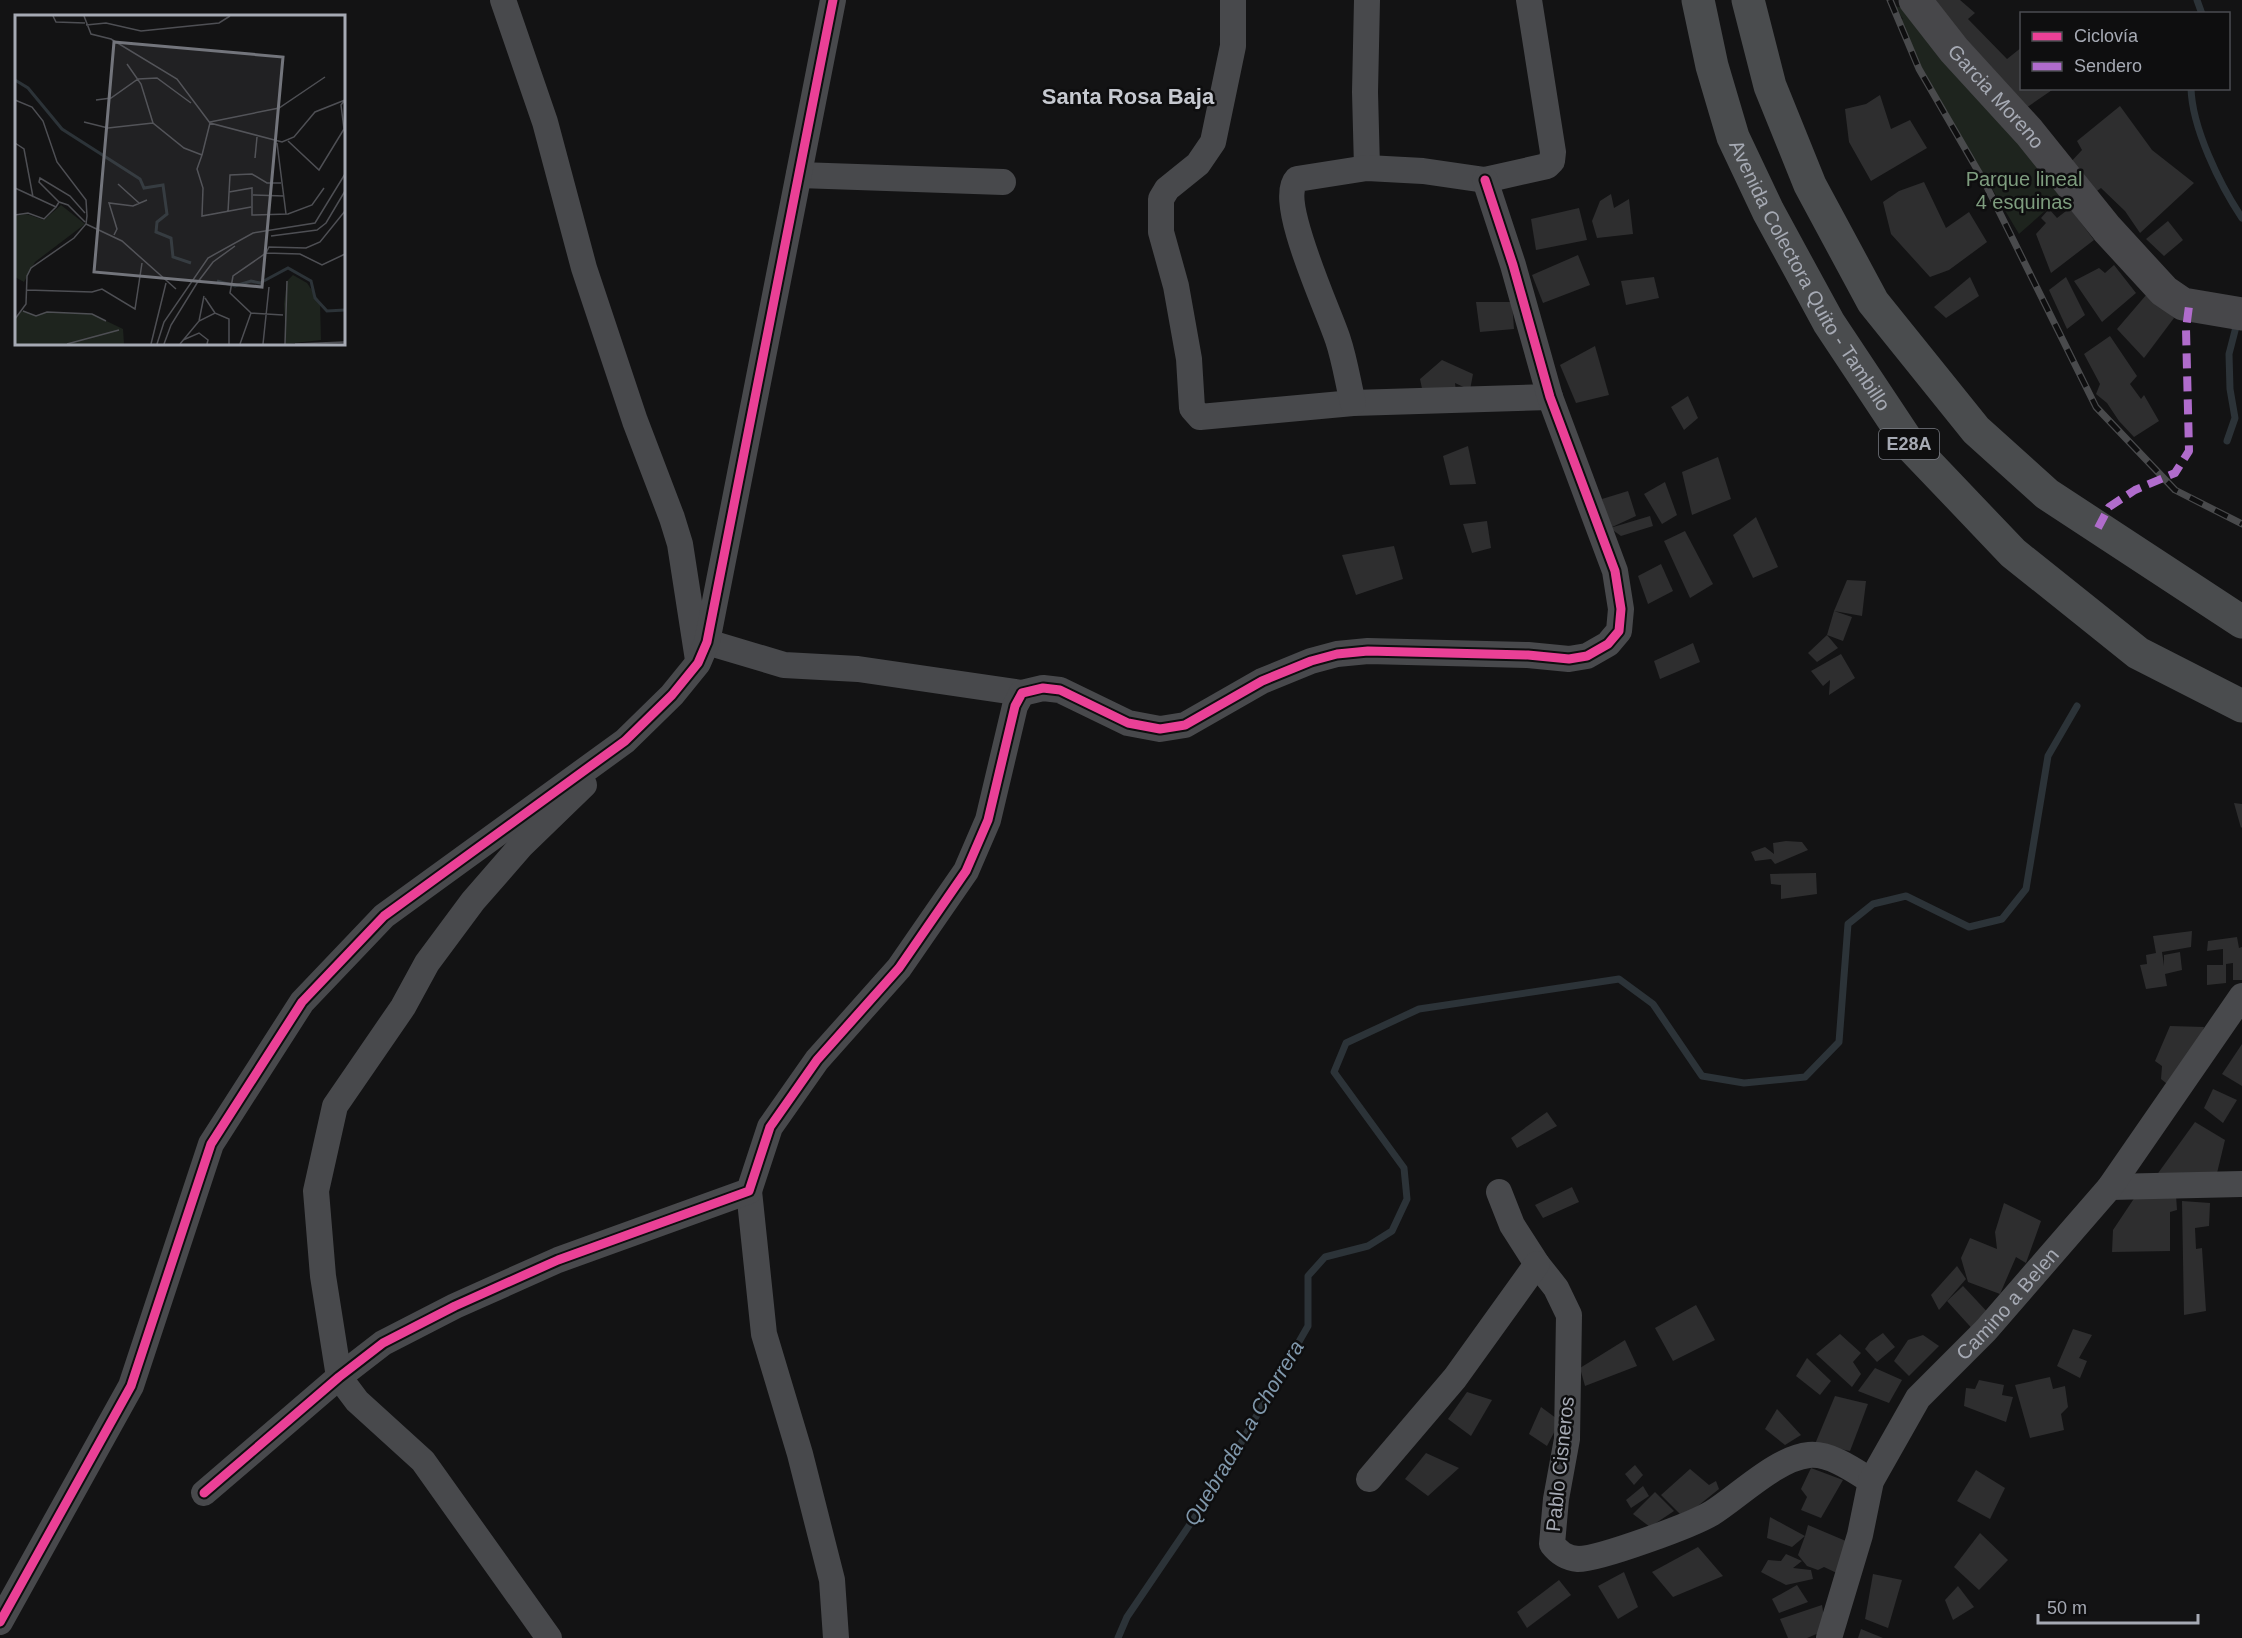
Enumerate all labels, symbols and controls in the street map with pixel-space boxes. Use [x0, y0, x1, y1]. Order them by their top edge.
legend [2020, 12, 2230, 90]
inset map [15, 15, 345, 345]
text: Ciclovía [2074, 26, 2139, 46]
street label: Garcia Moreno [1943, 40, 2049, 153]
text: Sendero [2074, 56, 2142, 76]
district label: Santa Rosa Baja [1042, 84, 1215, 109]
street label: Avenida Colectora Quito - Tambillo [1725, 137, 1895, 415]
park label: Parque lineal 4 esquinas [1966, 168, 2082, 213]
road number: E28A [1879, 429, 1939, 459]
street label: Camino a Belen [1952, 1243, 2063, 1364]
water label: Quebrada La Chorrera [1179, 1336, 1308, 1529]
street label: Pablo Cisneros [1542, 1395, 1578, 1533]
scale bar [2038, 1587, 2198, 1625]
text: 50 m [2047, 1598, 2087, 1618]

